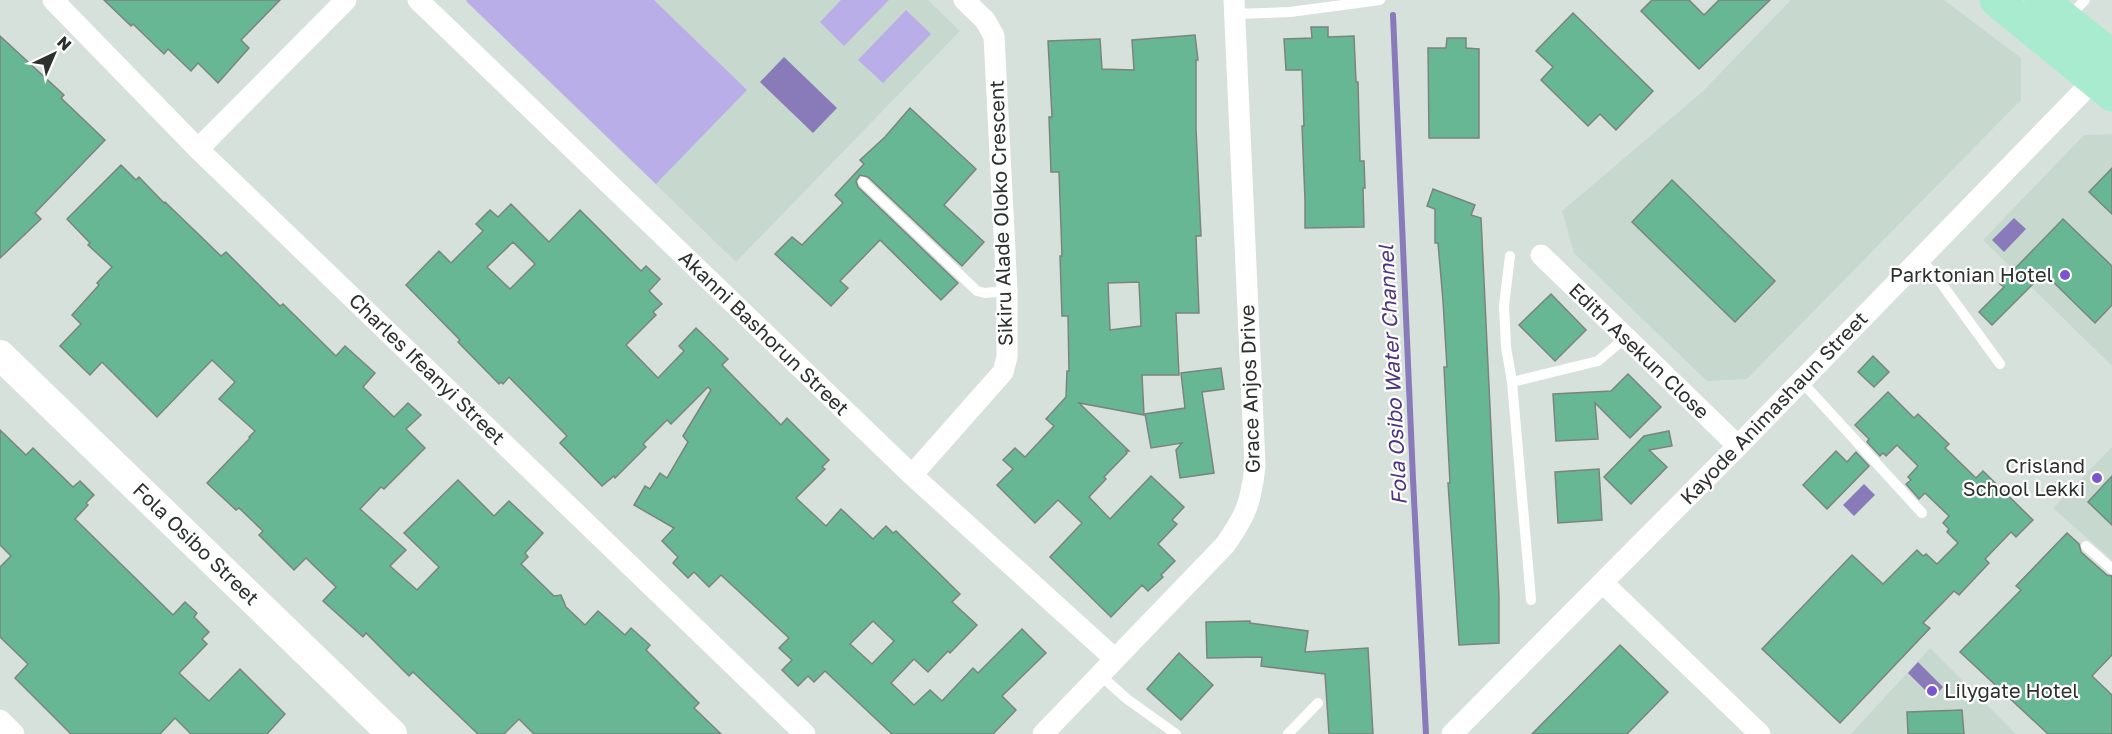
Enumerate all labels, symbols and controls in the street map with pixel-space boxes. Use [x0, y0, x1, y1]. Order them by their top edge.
north arrow [24, 24, 84, 84]
text: N [53, 32, 76, 55]
street label: Sikiru Alade Oloko Crescent [983, 80, 1017, 346]
water label: Fola Osibo Water Channel [1372, 243, 1412, 506]
street label: Akanni Bashorun Street [675, 245, 855, 420]
place label: Parktonian Hotel [1890, 262, 2053, 286]
marker: Parktonian Hotel [2058, 268, 2072, 282]
street label: Edith Asekun Close [1565, 277, 1715, 423]
street label: Charles Ifeanyi Street [345, 288, 511, 449]
street label: Grace Anjos Drive [1234, 304, 1264, 474]
street label: Kayode Animashaun Street [1675, 306, 1872, 509]
place label: Crisland School Lekki [1963, 453, 2085, 500]
marker: Crisland School Lekki [2090, 471, 2104, 485]
street label: Fola Osibo Street [129, 477, 265, 609]
place label: Lilygate Hotel [1944, 678, 2079, 702]
marker: Lilygate Hotel [1925, 684, 1939, 698]

